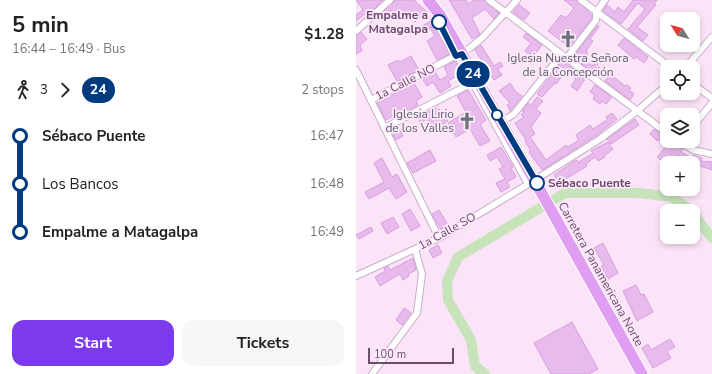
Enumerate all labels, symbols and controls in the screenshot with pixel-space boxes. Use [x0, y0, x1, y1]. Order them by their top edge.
place label: Empalme a Matagalpa [366, 7, 428, 37]
text: 5 min [12, 10, 69, 40]
north arrow [660, 12, 700, 52]
map controls [660, 12, 700, 244]
marker: Empalme a Matagalpa [431, 14, 447, 30]
text: $1.28 [304, 24, 344, 44]
church icon: Iglesia Nuestra Señora de la Concepción [558, 29, 578, 49]
text: 16:44 – 16:49 · Bus [12, 40, 126, 58]
place label: Iglesia Nuestra Señora de la Concepción [507, 50, 629, 80]
street label: 1a Calle NO [372, 60, 438, 104]
button: locate [660, 60, 700, 100]
line badge: 24 [455, 61, 491, 87]
text: 24 [465, 64, 481, 83]
icon: walk [12, 79, 34, 101]
icon: forward [54, 79, 76, 101]
text: 24 [90, 80, 107, 99]
text: 3 [40, 81, 48, 99]
text: 2 stops [301, 81, 344, 99]
place label: Iglesia Lirio de los Valles [385, 106, 454, 136]
button: layers [660, 108, 700, 148]
unlabelled marker [491, 109, 503, 121]
church icon: Iglesia Lirio de los Valles [457, 111, 477, 131]
text: Sébaco Puente [42, 126, 146, 146]
text: 16:47 [310, 127, 344, 145]
button: + [660, 156, 700, 196]
text: Los Bancos [42, 174, 118, 194]
text: 16:48 [310, 175, 344, 193]
marker: Sébaco Puente [529, 175, 545, 191]
place label: Sébaco Puente [548, 175, 631, 191]
street label: Carretera Panamericana Norte [555, 199, 647, 349]
button: − [660, 204, 700, 244]
street label: 1a Calle SO [415, 208, 479, 254]
text: Empalme a Matagalpa [42, 222, 198, 242]
text: 16:49 [310, 223, 344, 241]
button: Start [12, 320, 174, 366]
button: Tickets [182, 320, 344, 366]
scale bar [368, 346, 454, 365]
text: 100 m [374, 347, 406, 362]

